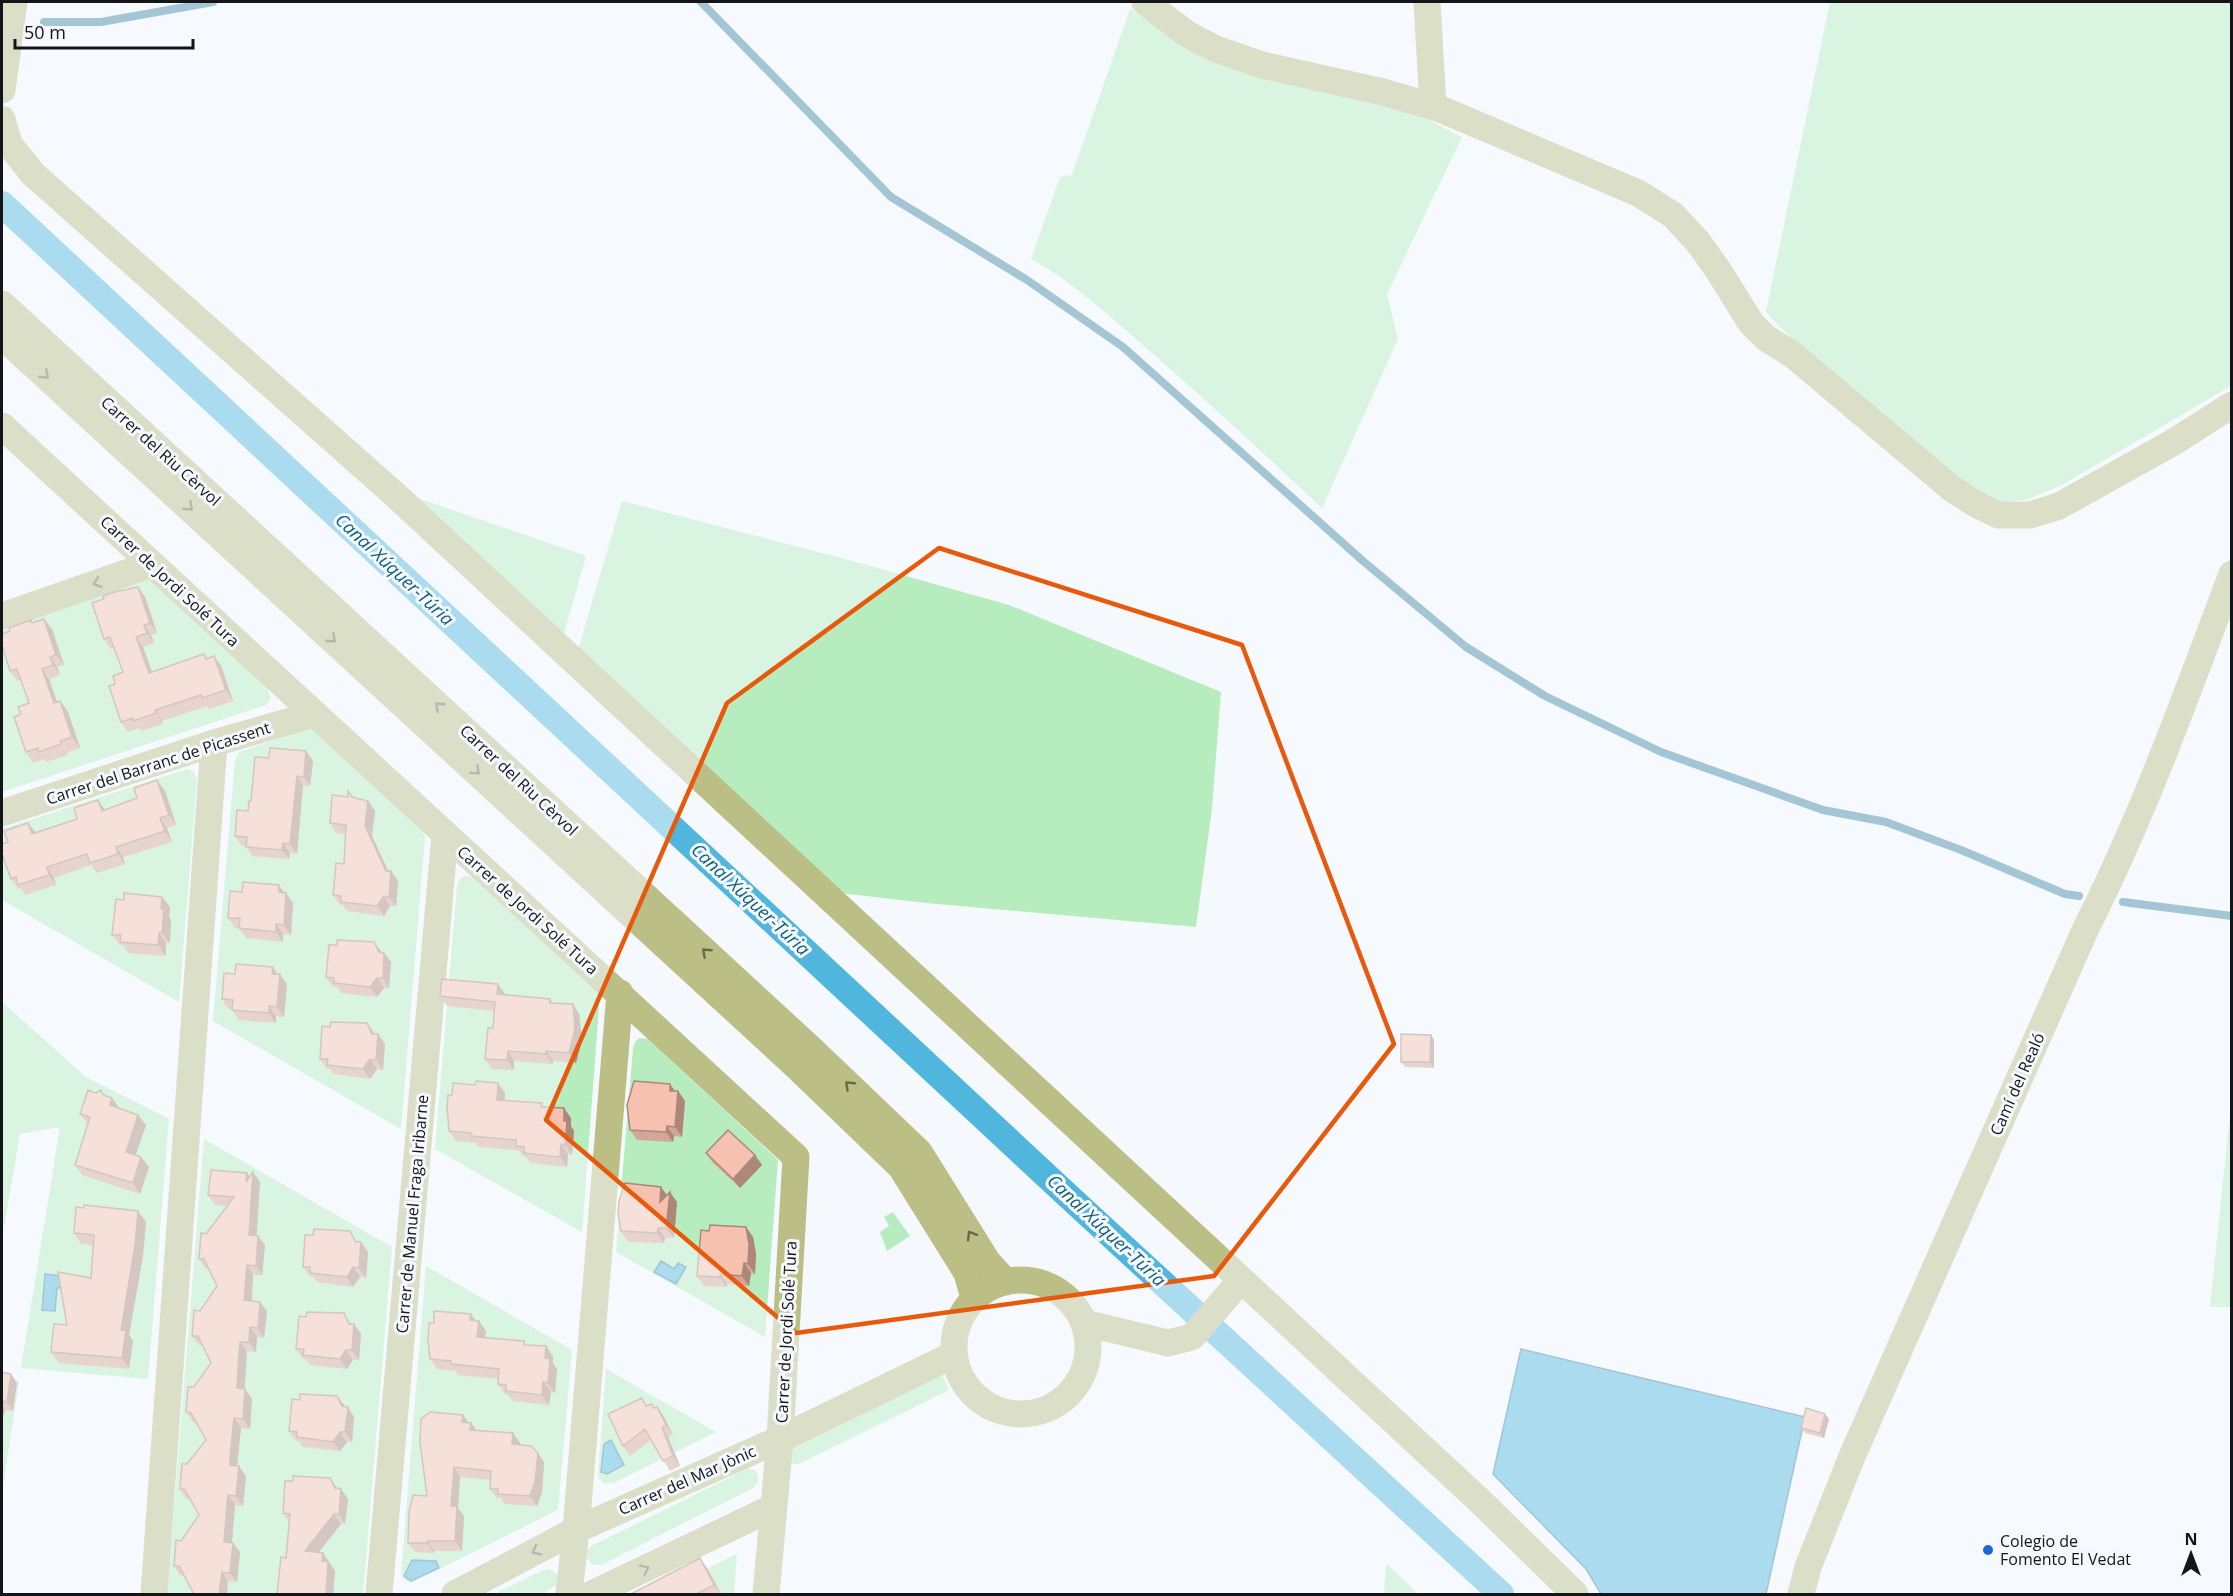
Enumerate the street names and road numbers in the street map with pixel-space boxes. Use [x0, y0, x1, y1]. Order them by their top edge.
street label: Carrer del Riu Cèrvol [96, 391, 226, 511]
street label: Carrer de Jordi Solé Tura [96, 511, 244, 651]
street label: Carrer del Barranc de Picassent [43, 716, 273, 810]
street label: Carrer del Riu Cèrvol [455, 719, 583, 841]
street label: Carrer de Jordi Solé Tura [453, 841, 603, 979]
street label: Camí del Realó [1985, 1029, 2049, 1139]
street label: Carrer de Manuel Fraga Iribarne [391, 1094, 433, 1334]
street label: Carrer de Jordi Solé Tura [770, 1240, 802, 1424]
street label: Carrer del Mar Jònic [615, 1440, 759, 1520]

